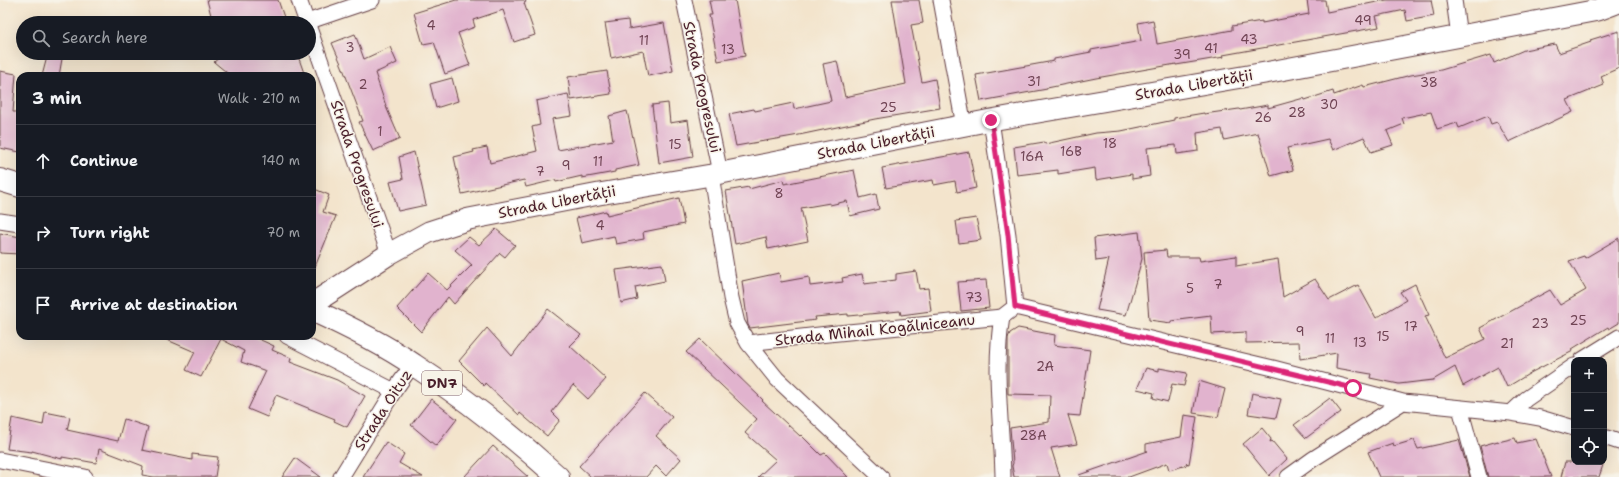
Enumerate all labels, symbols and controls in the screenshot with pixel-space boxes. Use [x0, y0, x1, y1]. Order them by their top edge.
house number: 49 [1354, 12, 1372, 29]
search box [16, 16, 316, 60]
house number: 4 [426, 17, 436, 34]
street label: Strada Progresului [678, 19, 726, 155]
icon: search [30, 27, 52, 49]
text: Search here [62, 28, 148, 48]
house number: 43 [1240, 31, 1258, 48]
house number: 11 [639, 32, 649, 49]
house number: 3 [345, 39, 355, 56]
house number: 41 [1204, 40, 1218, 57]
house number: 13 [721, 41, 735, 58]
house number: 39 [1173, 46, 1191, 63]
street label: Strada Libertății [1133, 65, 1255, 106]
house number: 31 [1027, 73, 1041, 90]
house number: 38 [1420, 74, 1438, 91]
house number: 2 [358, 76, 368, 93]
text: 3 min [32, 87, 82, 109]
text: Walk · 210 m [218, 90, 300, 107]
house number: 30 [1320, 96, 1338, 113]
street label: Strada Progresului [326, 97, 388, 231]
house number: 25 [880, 99, 896, 116]
house number: 28 [1288, 104, 1306, 121]
house number: 26 [1254, 109, 1272, 126]
route end [982, 111, 1000, 129]
street label: Strada Libertății [815, 122, 937, 165]
house number: 1 [377, 123, 383, 140]
house number: 18 [1103, 135, 1117, 152]
house number: 15 [668, 136, 682, 153]
house number: 16B [1060, 143, 1082, 160]
house number: 16A [1020, 148, 1044, 165]
icon: ahead [32, 150, 54, 172]
text: Continue [70, 151, 138, 171]
text: 140 m [261, 152, 300, 169]
house number: 11 [593, 153, 603, 170]
house number: 9 [561, 157, 571, 174]
house number: 7 [535, 163, 545, 180]
street label: Strada Libertății [496, 181, 618, 224]
house number: 8 [774, 185, 784, 202]
house number: 4 [595, 217, 605, 234]
icon: right [32, 222, 54, 244]
text: Turn right [70, 223, 150, 243]
text: 70 m [266, 224, 300, 241]
house number: 7 [1213, 276, 1223, 293]
house number: 5 [1186, 280, 1194, 297]
house number: 73 [965, 289, 983, 306]
icon: arrive [32, 294, 54, 316]
text: Arrive at destination [70, 295, 238, 315]
street label: Strada Mihail Kogălniceanu [774, 310, 976, 350]
house number: 25 [1570, 312, 1586, 329]
house number: 23 [1531, 315, 1549, 332]
house number: 17 [1404, 318, 1418, 335]
house number: 9 [1295, 323, 1305, 340]
house number: 15 [1376, 328, 1390, 345]
house number: 11 [1325, 330, 1335, 347]
house number: 13 [1353, 334, 1367, 351]
house number: 21 [1500, 335, 1514, 352]
map controls [1571, 357, 1607, 465]
button: + [1571, 357, 1607, 393]
house number: 2A [1036, 358, 1054, 375]
street label: Strada Oituz [349, 366, 417, 454]
road number: DN7 [422, 371, 462, 395]
route start [1344, 379, 1362, 397]
button: − [1571, 393, 1607, 429]
house number: 28A [1019, 427, 1047, 444]
button: locate [1571, 429, 1607, 465]

